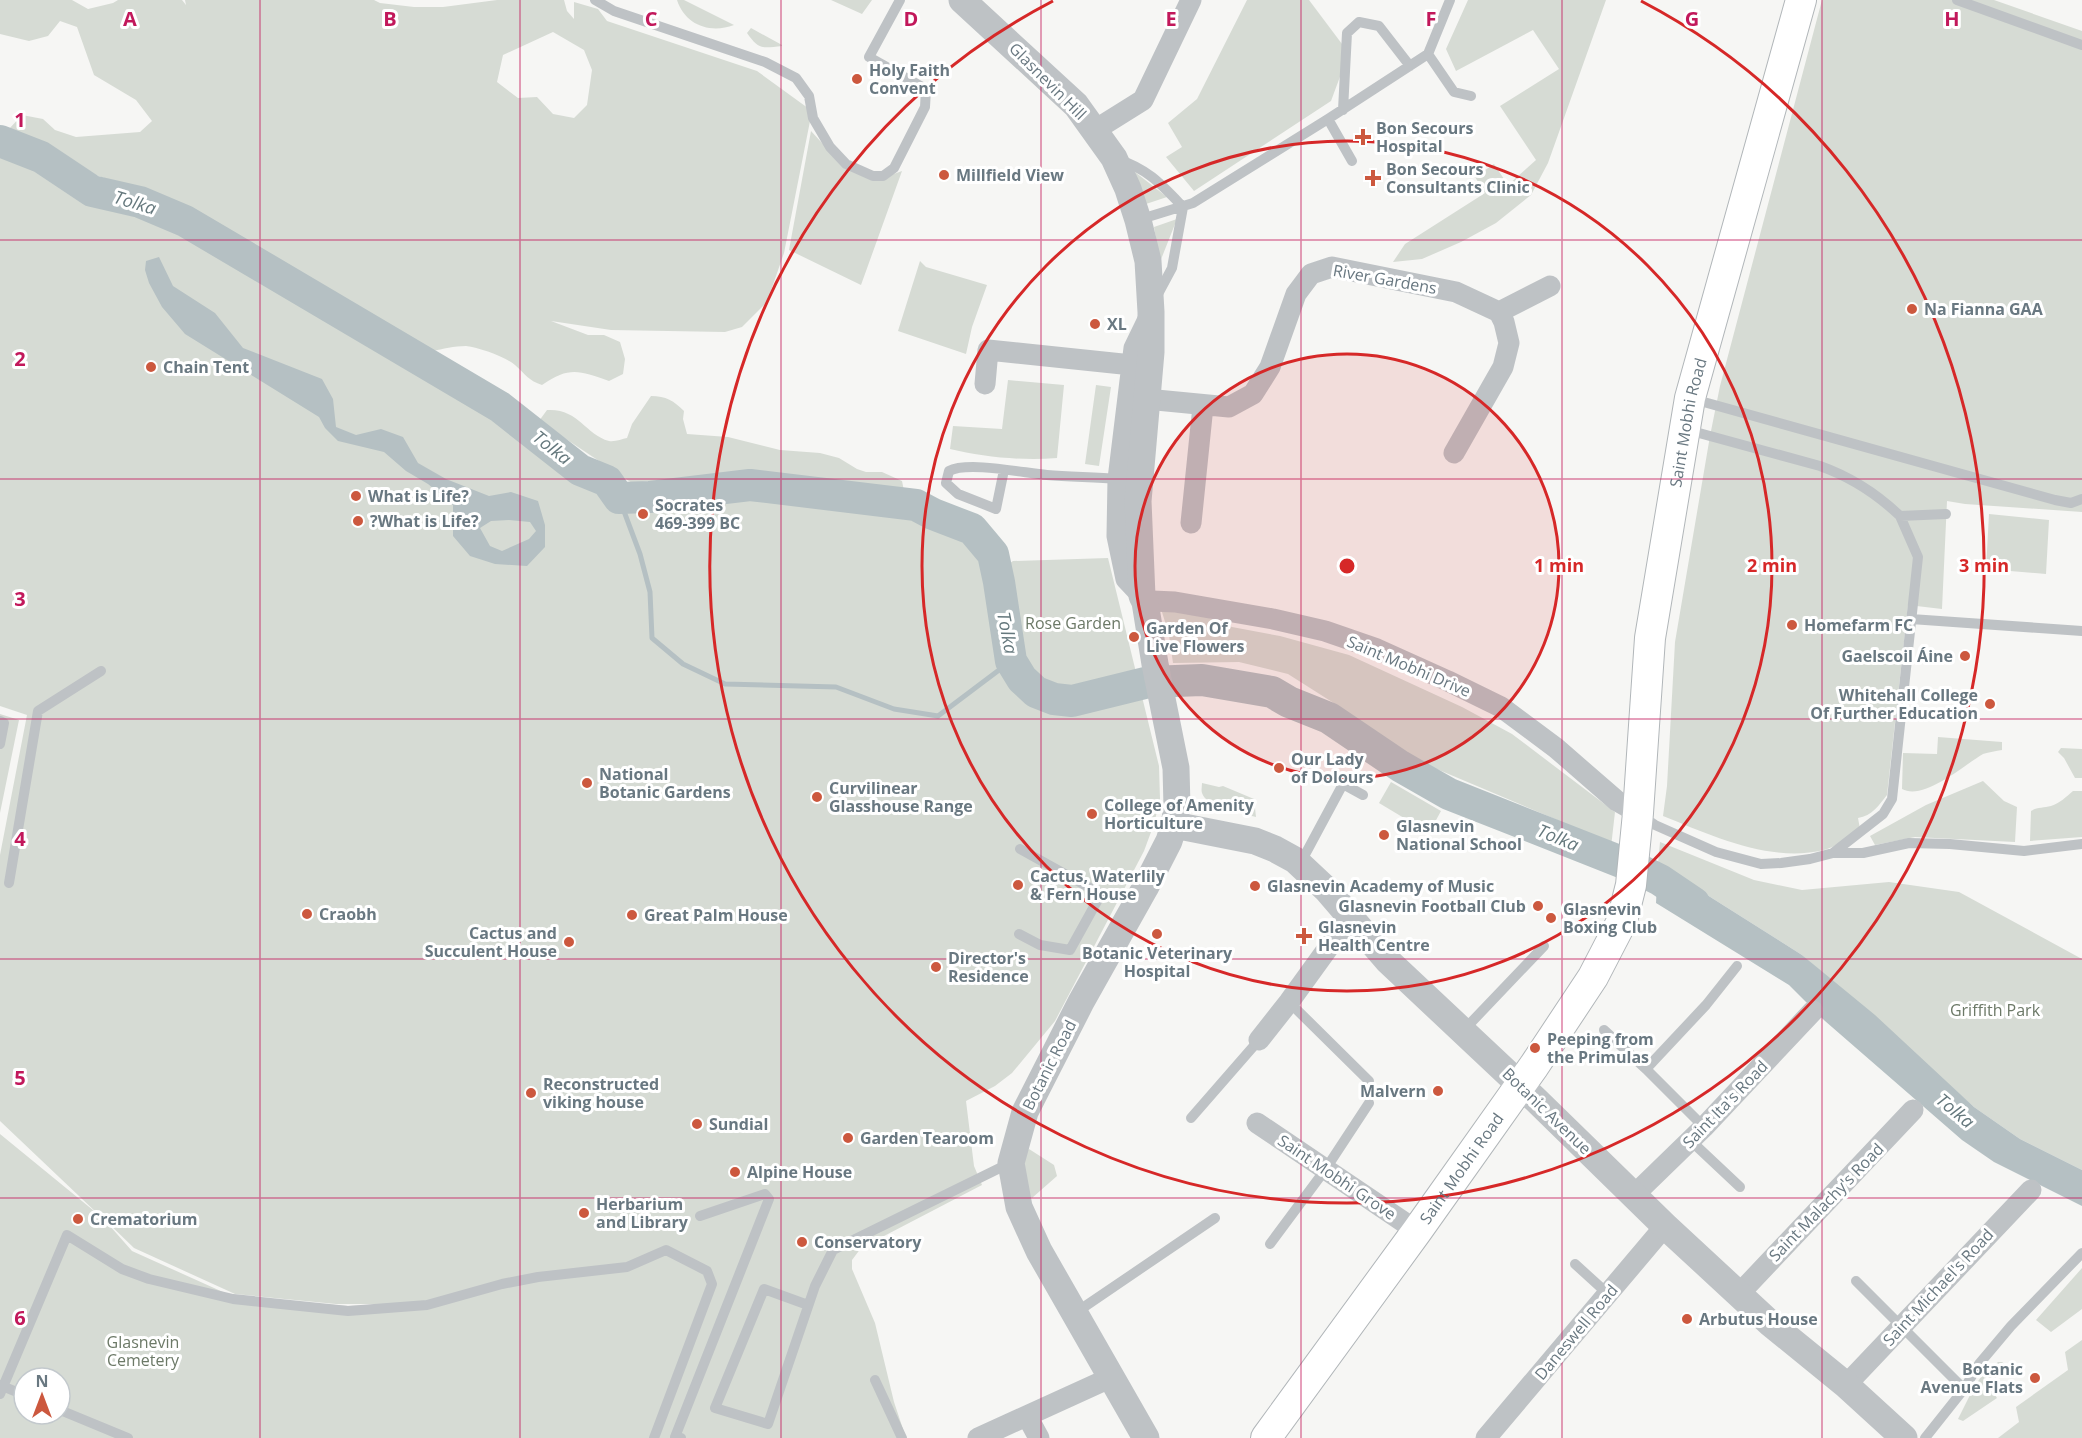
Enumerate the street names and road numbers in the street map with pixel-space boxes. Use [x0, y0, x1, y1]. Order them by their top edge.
street label: Glasnevin Hill [1005, 38, 1091, 124]
street label: River Gardens [1331, 259, 1439, 299]
street label: Saint Mobhi Road [1664, 355, 1712, 489]
street label: Saint Mobhi Drive [1344, 630, 1474, 702]
street label: Botanic Road [1017, 1016, 1081, 1114]
street label: Saint Ita's Road [1678, 1055, 1772, 1153]
street label: Botanic Avenue [1498, 1063, 1596, 1159]
street label: Saint Mobhi Road [1414, 1108, 1508, 1228]
street label: Saint Mobhi Grove [1274, 1129, 1400, 1225]
street label: Saint Malachy's Road [1764, 1138, 1888, 1266]
street label: Saint Michael's Road [1878, 1224, 1998, 1350]
street label: Daneswell Road [1529, 1279, 1623, 1385]

